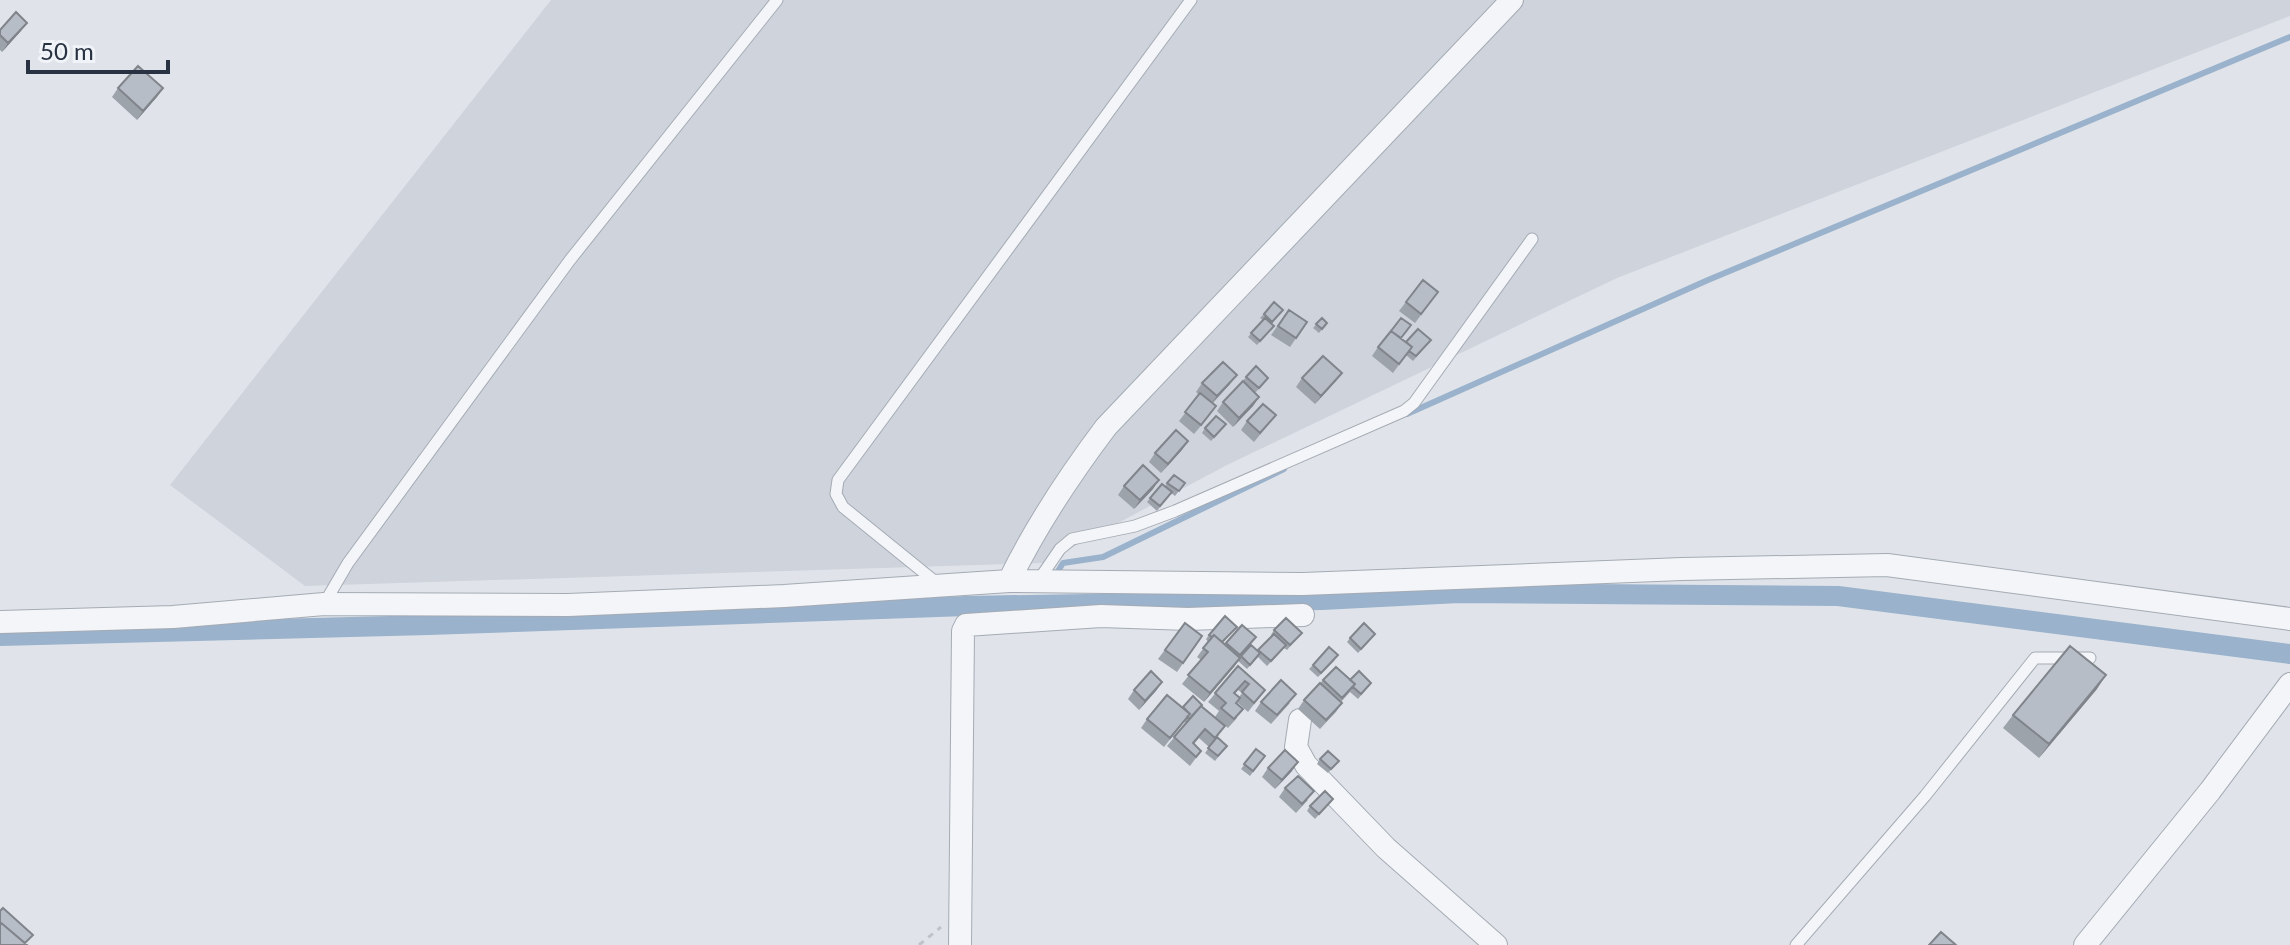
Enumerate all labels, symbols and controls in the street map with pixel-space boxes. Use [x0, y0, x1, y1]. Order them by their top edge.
scale bar [28, 24, 168, 74]
text: 50 m [40, 36, 94, 65]

